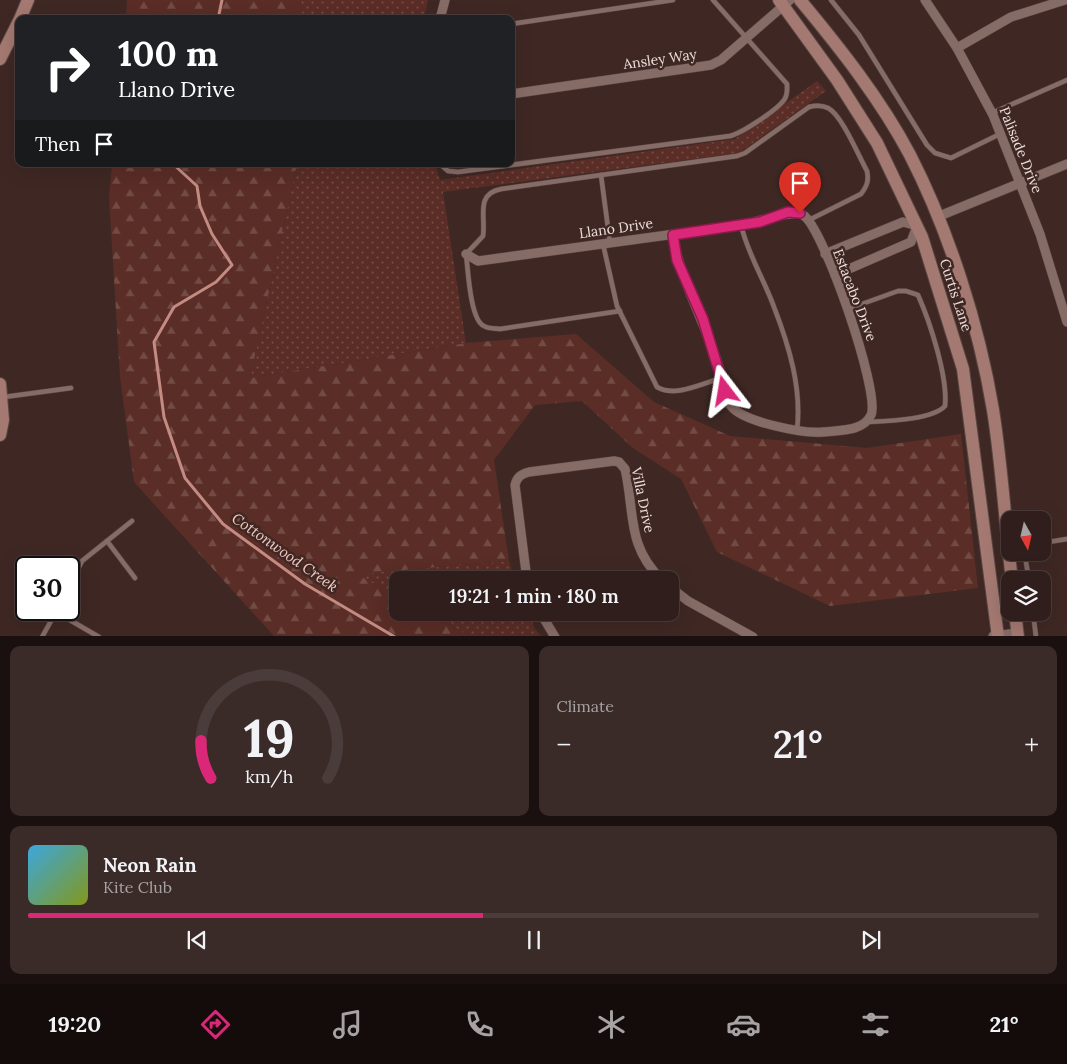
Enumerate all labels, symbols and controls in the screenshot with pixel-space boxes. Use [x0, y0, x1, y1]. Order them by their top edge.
text: 100 m [118, 31, 218, 76]
icon: right [35, 35, 100, 100]
street label: Ansley Way [621, 45, 698, 73]
text: Llano Drive [118, 75, 235, 103]
street label: Palisade Drive [995, 104, 1047, 196]
icon: arrive [90, 130, 118, 158]
text: Then [35, 132, 80, 156]
pin [779, 162, 821, 213]
icon: arrive [786, 169, 814, 197]
street label: Llano Drive [578, 214, 655, 242]
street label: Estacabo Drive [829, 246, 881, 344]
street label: Curtis Lane [936, 256, 976, 334]
position arrow [698, 364, 750, 416]
street label: Villa Drive [627, 465, 659, 535]
water label: Cottonwood Creek [228, 508, 342, 596]
north arrow [1001, 511, 1051, 561]
map controls [1001, 511, 1051, 621]
speed limit sign: 30 [15, 556, 80, 621]
button: layers [1001, 571, 1051, 621]
text: 19:21 · 1 min · 180 m [449, 584, 619, 608]
text: Climate [557, 696, 614, 716]
text: 19 [244, 705, 295, 771]
text: 21° [773, 720, 823, 768]
text: − [557, 727, 571, 763]
text: + [1024, 727, 1039, 763]
text: km/h [245, 765, 294, 788]
text: Neon Rain [103, 853, 197, 877]
text: Kite Club [103, 877, 172, 897]
icon: previous [183, 926, 211, 954]
icon: pause [520, 926, 548, 954]
icon: next [857, 926, 885, 954]
icon: directions [198, 1007, 233, 1042]
icon: music [330, 1007, 365, 1042]
icon: phone [462, 1007, 497, 1042]
icon: climate [594, 1007, 629, 1042]
icon: car [726, 1007, 761, 1042]
icon: filters [858, 1007, 893, 1042]
text: 19:20 [48, 1010, 101, 1038]
text: 21° [989, 1010, 1018, 1038]

